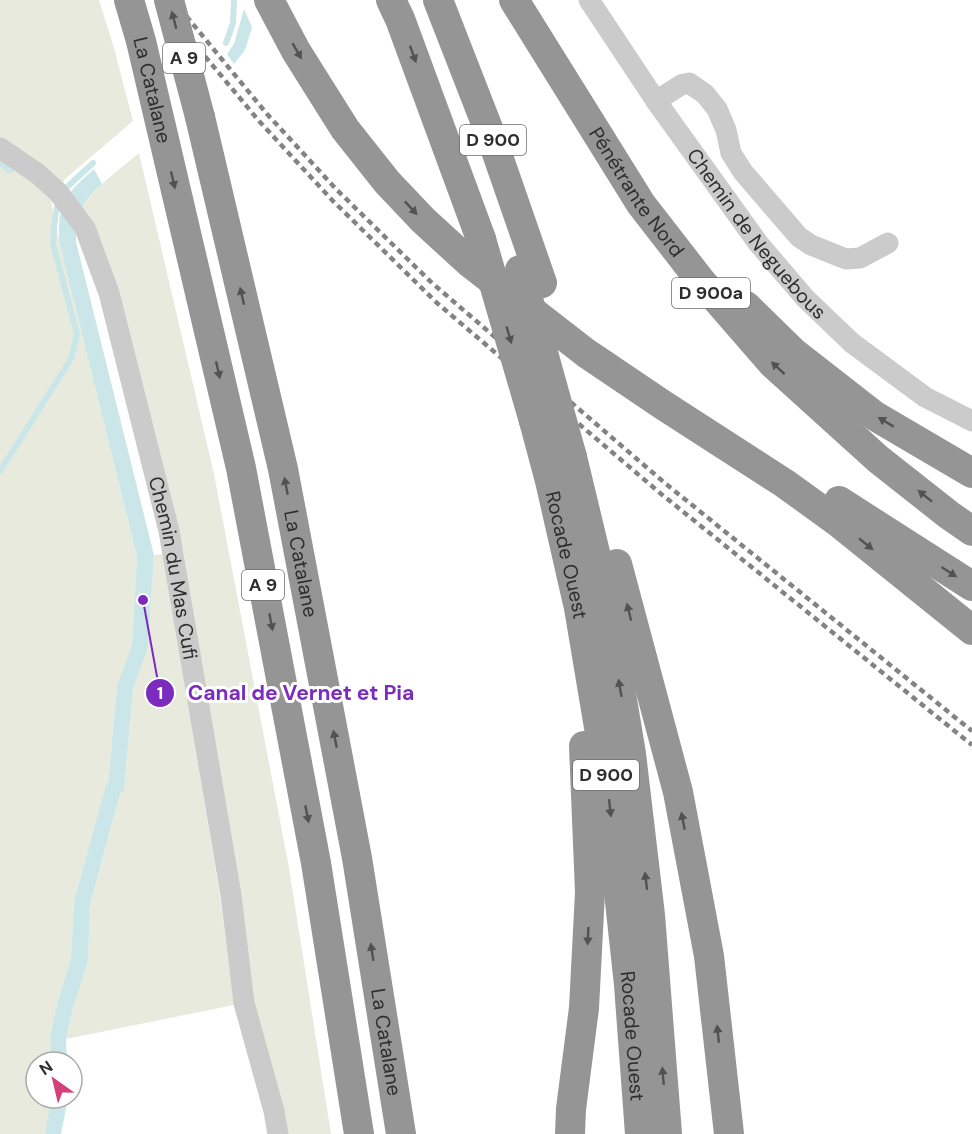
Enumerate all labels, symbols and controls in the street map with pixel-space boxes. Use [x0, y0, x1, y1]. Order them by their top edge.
one-way arrow [169, 11, 178, 29]
street label: La Catalane [127, 34, 178, 146]
road number: A 9 [163, 43, 205, 73]
one-way arrow [291, 43, 302, 59]
one-way arrow [409, 45, 419, 63]
street label: Pénétrante Nord [583, 122, 690, 262]
road number: D 900 [460, 125, 526, 155]
street label: Chemin de Neguebous [681, 143, 832, 325]
one-way arrow [169, 171, 179, 189]
one-way arrow [404, 201, 418, 215]
road number: D 900a [672, 278, 750, 308]
one-way arrow [237, 286, 247, 305]
one-way arrow [505, 326, 514, 344]
one-way arrow [214, 361, 224, 379]
one-way arrow [771, 362, 785, 376]
one-way arrow [878, 416, 894, 427]
street label: Chemin du Mas Cufi [143, 474, 204, 662]
one-way arrow [281, 476, 290, 495]
street label: Rocade Ouest [540, 488, 594, 621]
one-way arrow [917, 490, 933, 503]
street label: La Catalane [278, 508, 324, 619]
one-way arrow [858, 538, 874, 551]
one-way arrow [941, 566, 957, 577]
road number: A 9 [242, 570, 284, 600]
one-way arrow [624, 603, 634, 621]
one-way arrow [267, 613, 276, 632]
callout: Canal de Vernet et Pia [145, 674, 426, 713]
text: Canal de Vernet et Pia [188, 679, 414, 707]
one-way arrow [615, 679, 624, 698]
text: 1 [157, 681, 163, 705]
one-way arrow [330, 729, 339, 748]
road number: D 900 [573, 760, 639, 790]
one-way arrow [605, 799, 615, 818]
one-way arrow [303, 805, 312, 824]
one-way arrow [678, 811, 687, 830]
one-way arrow [641, 872, 650, 891]
one-way arrow [584, 926, 593, 945]
one-way arrow [368, 942, 377, 961]
street label: Rocade Ouest [615, 970, 651, 1102]
street label: La Catalane [365, 986, 408, 1098]
one-way arrow [713, 1025, 723, 1044]
north arrow [24, 1050, 84, 1110]
text: N [35, 1056, 57, 1080]
one-way arrow [658, 1066, 668, 1085]

